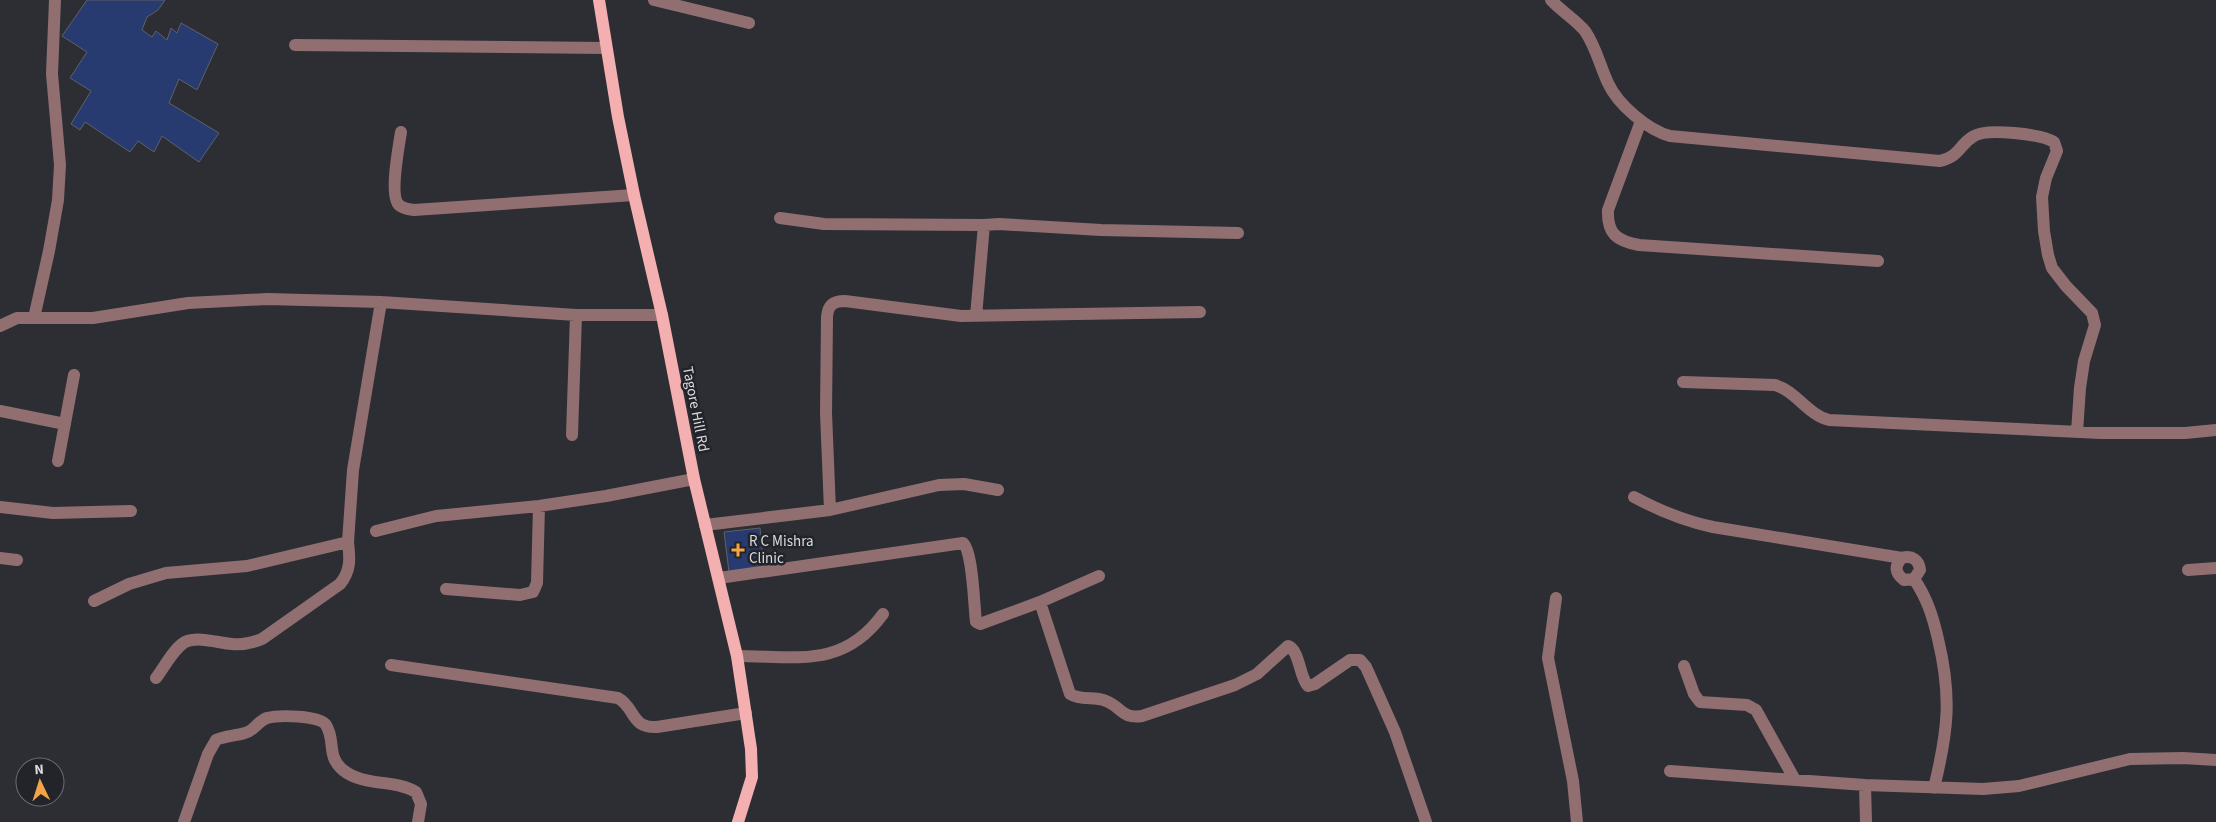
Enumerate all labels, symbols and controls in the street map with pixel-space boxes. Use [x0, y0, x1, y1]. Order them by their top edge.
street label: Tagore Hill Rd [677, 365, 714, 453]
place label: R C Mishra Clinic [749, 531, 814, 569]
marker: R C Mishra Clinic [731, 543, 745, 557]
north arrow [15, 757, 65, 807]
text: N [34, 760, 45, 780]

